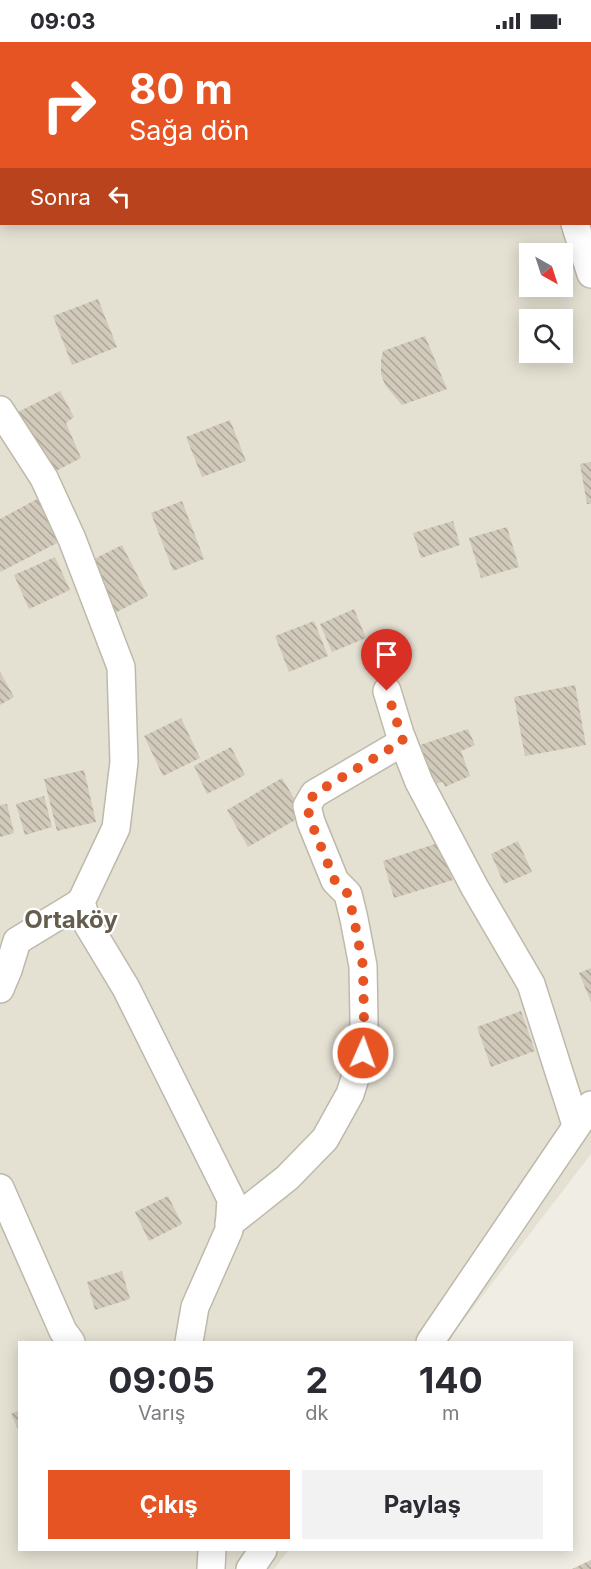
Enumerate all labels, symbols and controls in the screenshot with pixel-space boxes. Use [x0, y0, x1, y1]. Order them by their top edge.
text: 09:03 [30, 8, 96, 34]
text: 80 m [129, 63, 233, 114]
icon: right [30, 66, 108, 144]
text: Sağa dön [129, 114, 249, 147]
icon: left [103, 180, 136, 213]
text: Sonra [30, 184, 91, 210]
north arrow [519, 243, 573, 297]
map controls [519, 243, 573, 363]
button: search [519, 309, 573, 363]
pin [361, 629, 412, 691]
icon: arrive [370, 638, 403, 671]
district label: Ortaköy [24, 905, 118, 934]
position arrow [331, 1021, 395, 1085]
text: 09:05 [108, 1358, 215, 1402]
text: 2 [306, 1358, 328, 1402]
text: 140 [419, 1358, 483, 1402]
text: Varış [138, 1401, 185, 1425]
text: dk [305, 1401, 329, 1425]
text: m [442, 1401, 460, 1425]
button: Çıkış [48, 1470, 290, 1539]
button: Paylaş [302, 1470, 543, 1539]

